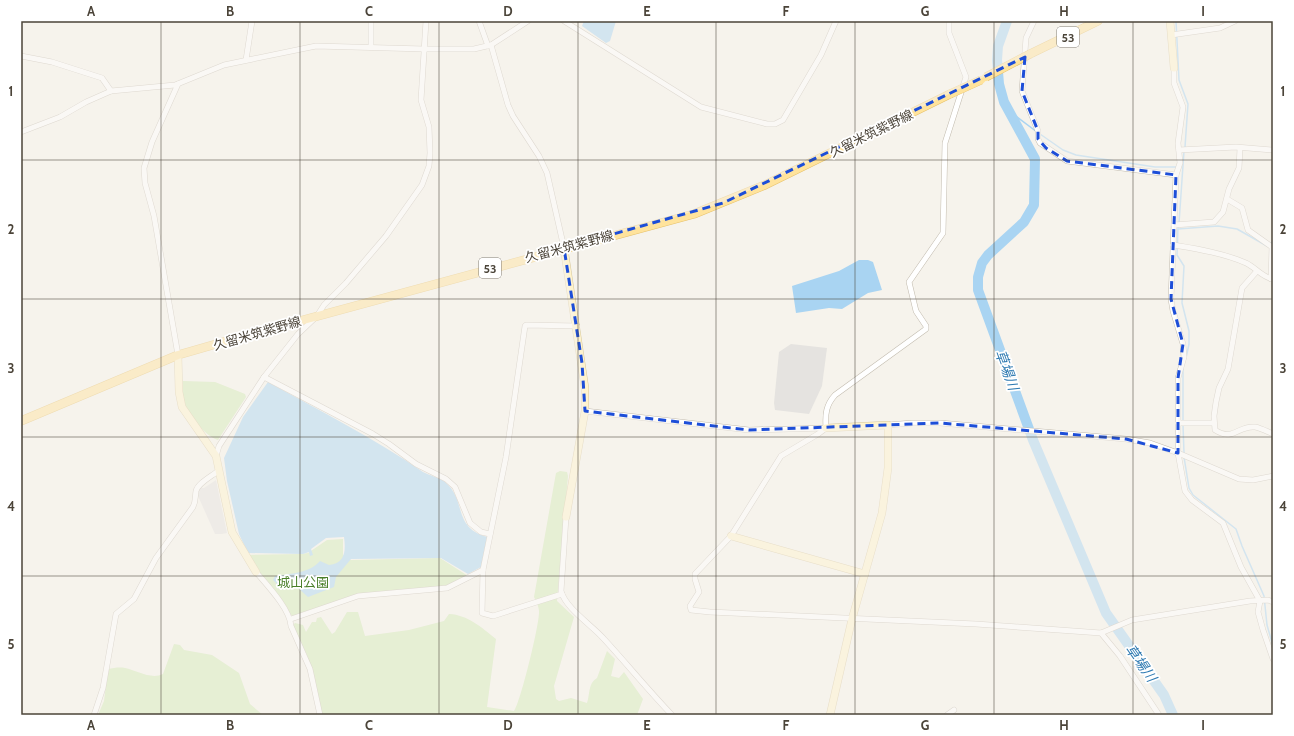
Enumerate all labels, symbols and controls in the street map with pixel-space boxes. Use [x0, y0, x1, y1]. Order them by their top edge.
text: A [87, 3, 96, 19]
text: B [226, 3, 234, 19]
text: C [365, 3, 373, 19]
text: D [503, 3, 513, 19]
text: E [643, 3, 651, 19]
text: F [783, 3, 790, 19]
text: G [921, 3, 930, 19]
text: H [1059, 3, 1069, 19]
text: I [1201, 3, 1205, 19]
road number: 53 [1057, 27, 1079, 47]
text: 1 [9, 83, 13, 99]
text: 1 [1281, 83, 1285, 99]
street label: 久留米筑紫野線 [827, 106, 915, 160]
text: 2 [8, 221, 15, 237]
text: 2 [1280, 221, 1287, 237]
street label: 久留米筑紫野線 [523, 226, 615, 266]
road number: 53 [479, 258, 501, 278]
street label: 久留米筑紫野線 [211, 313, 303, 353]
water label: 草場川 [991, 347, 1023, 395]
text: 3 [7, 360, 15, 376]
text: 3 [1279, 360, 1287, 376]
text: 4 [7, 498, 15, 514]
text: 4 [1279, 498, 1287, 514]
park label: 城山公園 [277, 574, 329, 590]
text: 5 [8, 636, 15, 652]
text: 5 [1280, 636, 1287, 652]
water label: 草場川 [1122, 641, 1162, 687]
text: A [87, 717, 96, 733]
text: B [226, 717, 234, 733]
text: C [365, 717, 373, 733]
text: D [503, 717, 513, 733]
text: E [643, 717, 651, 733]
text: F [783, 717, 790, 733]
text: G [921, 717, 930, 733]
text: H [1059, 717, 1069, 733]
text: I [1201, 717, 1205, 733]

